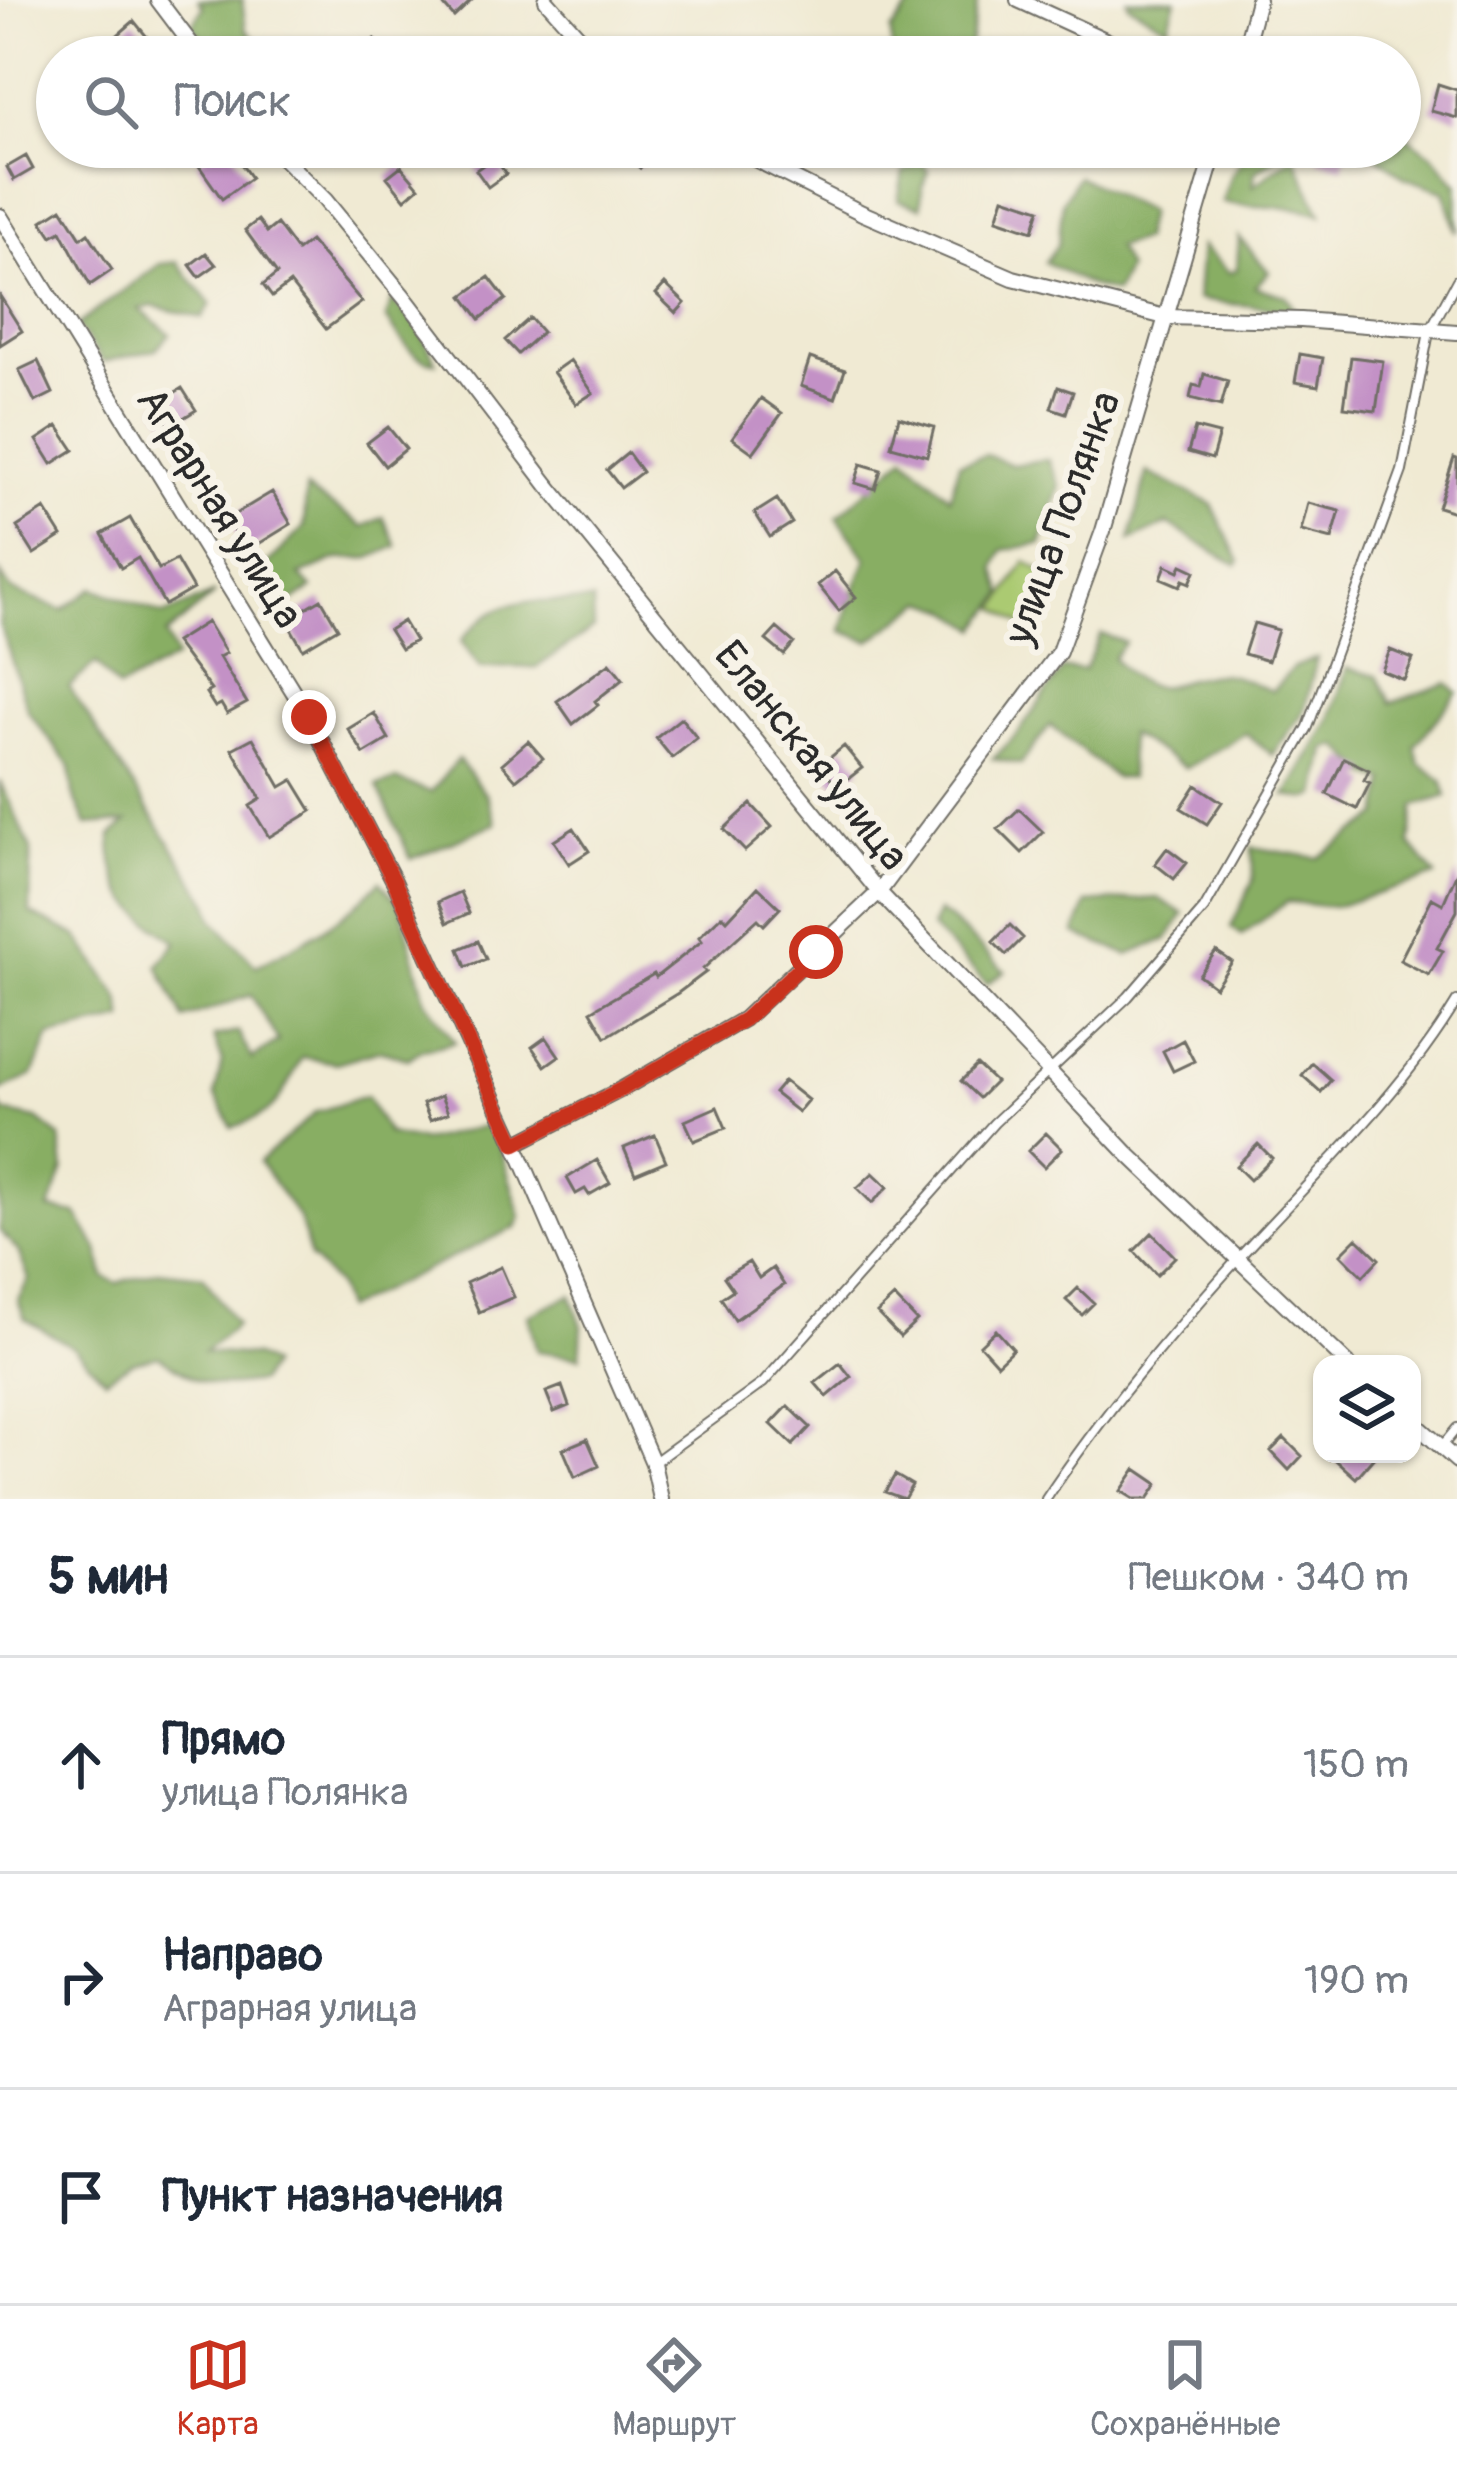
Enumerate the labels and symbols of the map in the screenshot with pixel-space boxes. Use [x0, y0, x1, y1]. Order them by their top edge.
street label: Аграрная улица [124, 378, 314, 638]
street label: улица Полянка [993, 384, 1133, 653]
street label: Еланская улица [703, 631, 919, 881]
route end [282, 690, 336, 744]
route start [789, 925, 843, 979]

